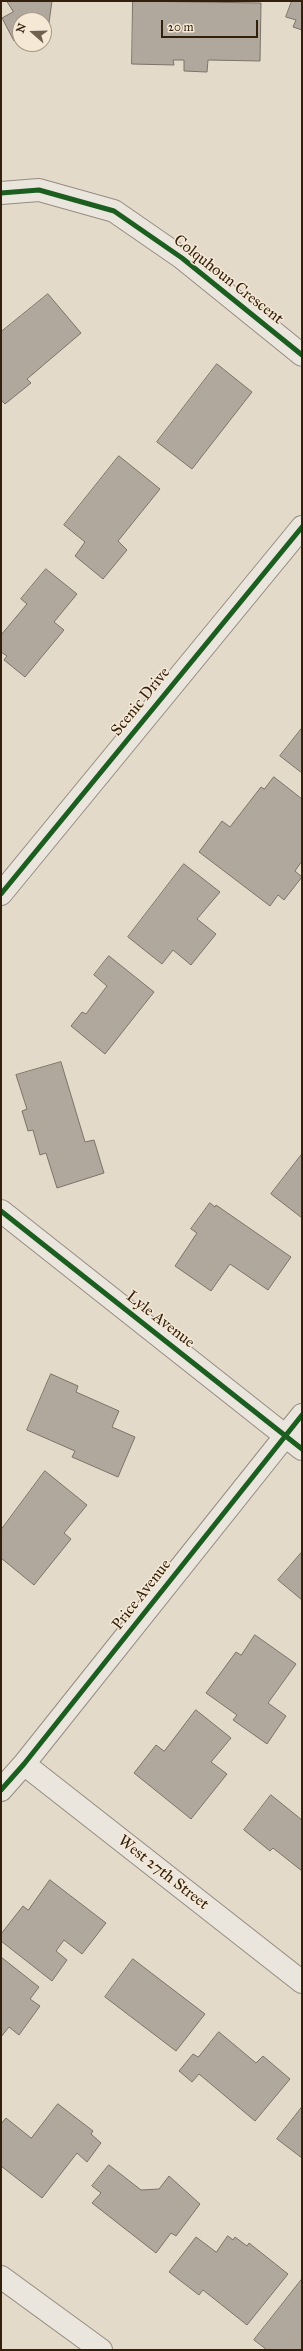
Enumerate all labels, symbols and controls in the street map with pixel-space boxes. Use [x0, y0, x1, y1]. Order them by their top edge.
north arrow [12, 12, 52, 52]
scale bar [163, 12, 260, 38]
text: 20 m [168, 20, 194, 34]
text: N [13, 21, 29, 35]
street label: Colquhoun Crescent [169, 231, 287, 329]
street label: Scenic Drive [107, 664, 175, 740]
street label: Lyle Avenue [122, 1287, 198, 1353]
street label: Price Avenue [108, 1556, 176, 1634]
street label: West 27th Street [114, 1832, 212, 1914]

